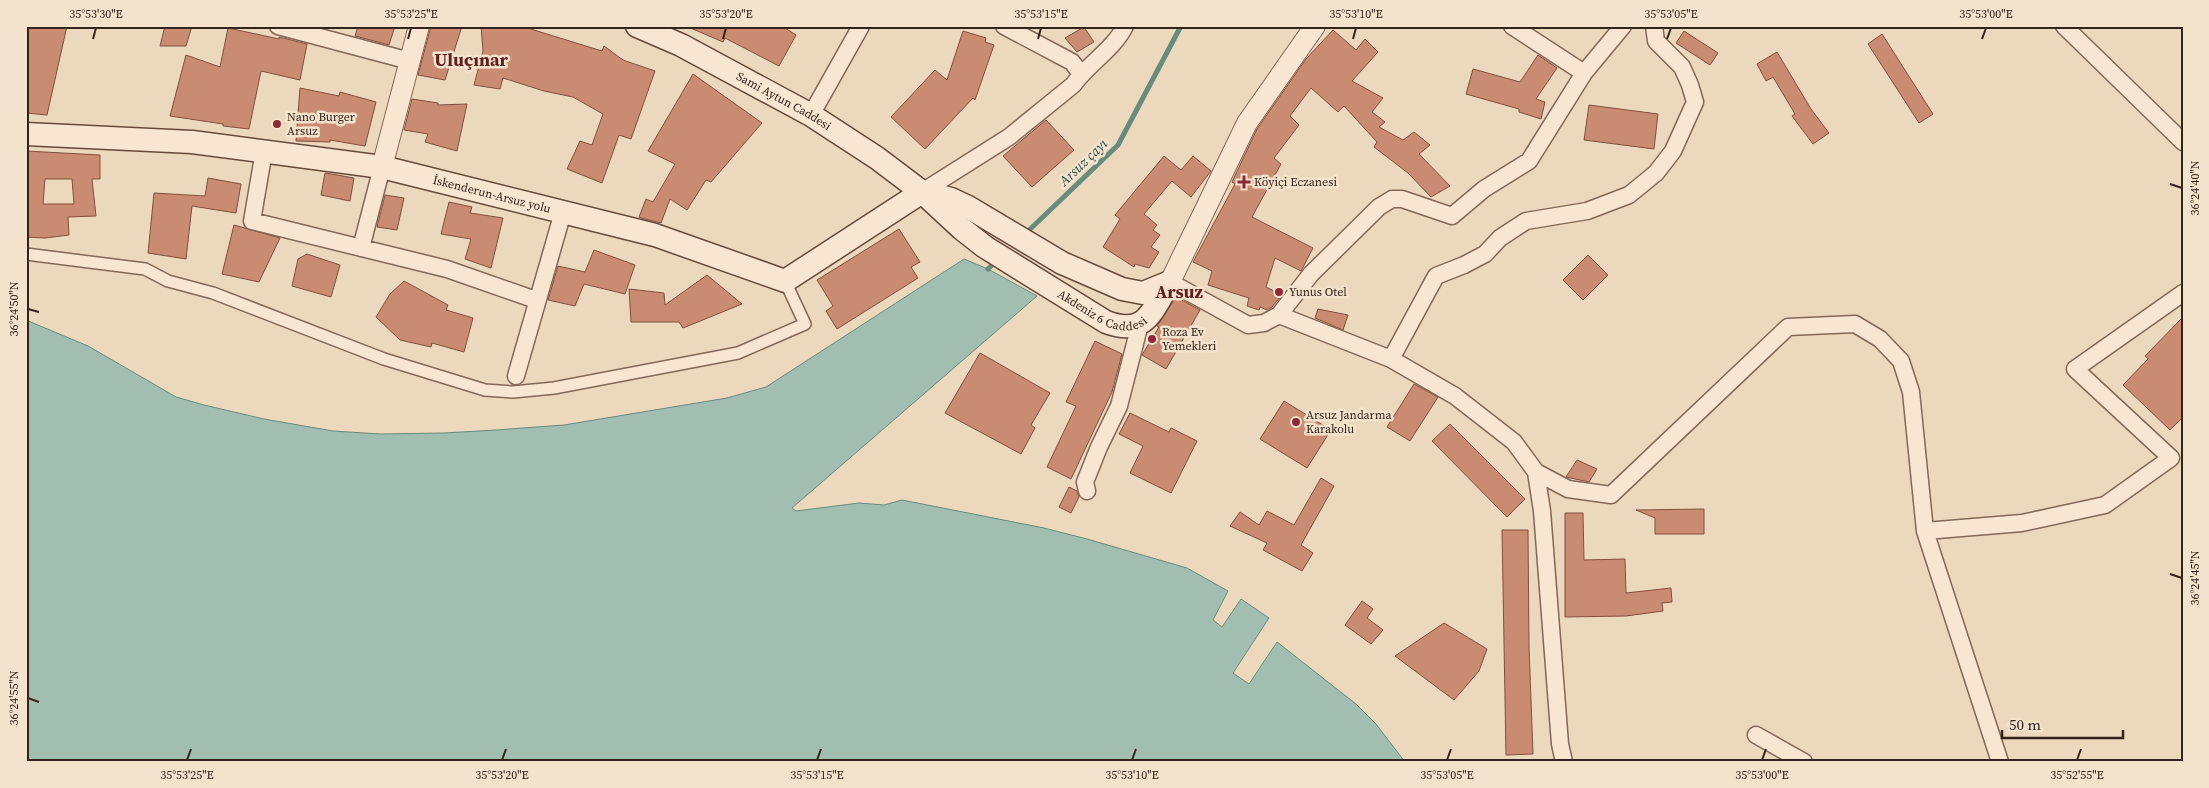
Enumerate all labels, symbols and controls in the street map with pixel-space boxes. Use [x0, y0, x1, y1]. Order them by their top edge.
text: 35°53'30"E [69, 6, 123, 22]
text: 35°53'25"E [384, 6, 438, 22]
text: 35°53'20"E [699, 6, 753, 22]
text: 35°53'15"E [1014, 6, 1068, 22]
text: 35°53'10"E [1329, 6, 1383, 22]
text: 35°53'05"E [1644, 6, 1698, 22]
text: 35°53'00"E [1959, 6, 2013, 22]
district label: Uluçınar [434, 47, 508, 72]
street label: Sami Aytun Caddesi [734, 68, 835, 134]
place label: Nano Burger Arsuz [287, 109, 355, 139]
marker: Nano Burger Arsuz [271, 118, 283, 130]
water label: Arsuz çayı [1053, 133, 1112, 191]
text: 36°24'40"N [2187, 160, 2203, 216]
street label: İskenderun-Arsuz yolu [431, 172, 552, 217]
place label: Köyiçi Eczanesi [1254, 174, 1337, 190]
marker: Köyiçi Eczanesi [1238, 176, 1250, 188]
district label: Arsuz [1155, 279, 1203, 304]
text: 36°24'50"N [6, 281, 22, 337]
place label: Yunus Otel [1289, 284, 1347, 300]
street label: Akdeniz 6 Caddesi [1055, 286, 1151, 335]
marker: Yunus Otel [1273, 286, 1285, 298]
place label: Roza Ev Yemekleri [1162, 324, 1217, 354]
marker: Roza Ev Yemekleri [1146, 333, 1158, 345]
place label: Arsuz Jandarma Karakolu [1306, 407, 1393, 437]
marker: Arsuz Jandarma Karakolu [1290, 416, 1302, 428]
text: 36°24'45"N [2187, 550, 2203, 606]
text: 36°24'55"N [6, 670, 22, 726]
scale bar [2002, 708, 2123, 740]
text: 50 m [2009, 714, 2041, 735]
text: 35°53'25"E [160, 767, 214, 783]
text: 35°53'20"E [475, 767, 529, 783]
text: 35°53'15"E [790, 767, 844, 783]
text: 35°53'10"E [1105, 767, 1159, 783]
text: 35°53'05"E [1420, 767, 1474, 783]
text: 35°53'00"E [1735, 767, 1789, 783]
text: 35°52'55"E [2050, 767, 2104, 783]

